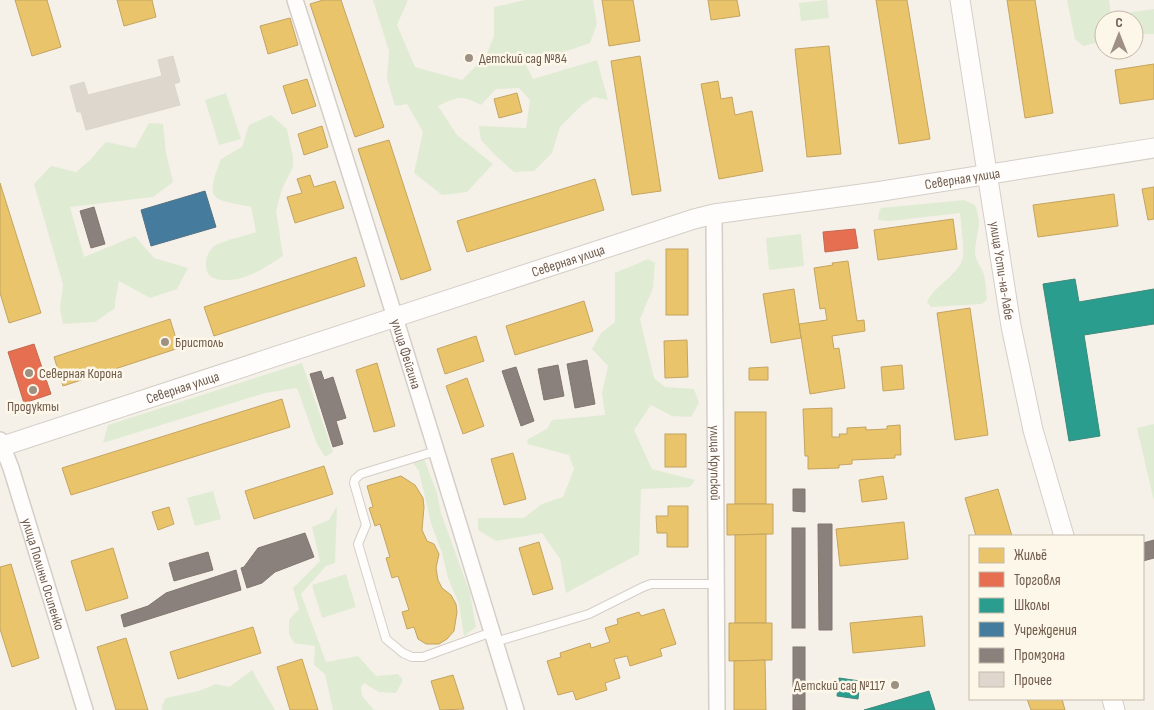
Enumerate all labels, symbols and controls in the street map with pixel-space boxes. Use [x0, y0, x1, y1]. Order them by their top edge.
north arrow [1094, 10, 1144, 60]
text: С [1115, 14, 1123, 31]
place label: Детский сад №84 [479, 50, 567, 67]
marker: Детский сад №84 [463, 52, 475, 64]
street label: Северная улица [924, 164, 1001, 193]
street label: улица Усти-на-Лабе [986, 220, 1018, 321]
street label: Северная улица [529, 240, 607, 280]
street label: улица Фейгина [388, 317, 425, 391]
place label: Бристоль [175, 334, 224, 351]
marker: Бристоль [159, 336, 171, 348]
place label: Северная Корона [39, 365, 122, 382]
marker: Северная Корона [23, 367, 35, 379]
street label: Северная улица [144, 367, 221, 407]
marker: Продукты [27, 384, 39, 396]
place label: Продукты [7, 398, 59, 415]
street label: улица Крупской [707, 425, 724, 501]
street label: улица Полины Осипенко [18, 516, 69, 632]
legend [969, 535, 1144, 700]
text: Жильё [1014, 546, 1047, 565]
text: Торговля [1014, 571, 1061, 590]
text: Школы [1014, 596, 1050, 615]
text: Учреждения [1014, 621, 1077, 640]
text: Промзона [1014, 646, 1065, 665]
text: Прочее [1014, 671, 1052, 690]
place label: Детский сад №117 [794, 677, 885, 694]
marker: Детский сад №117 [889, 679, 901, 691]

